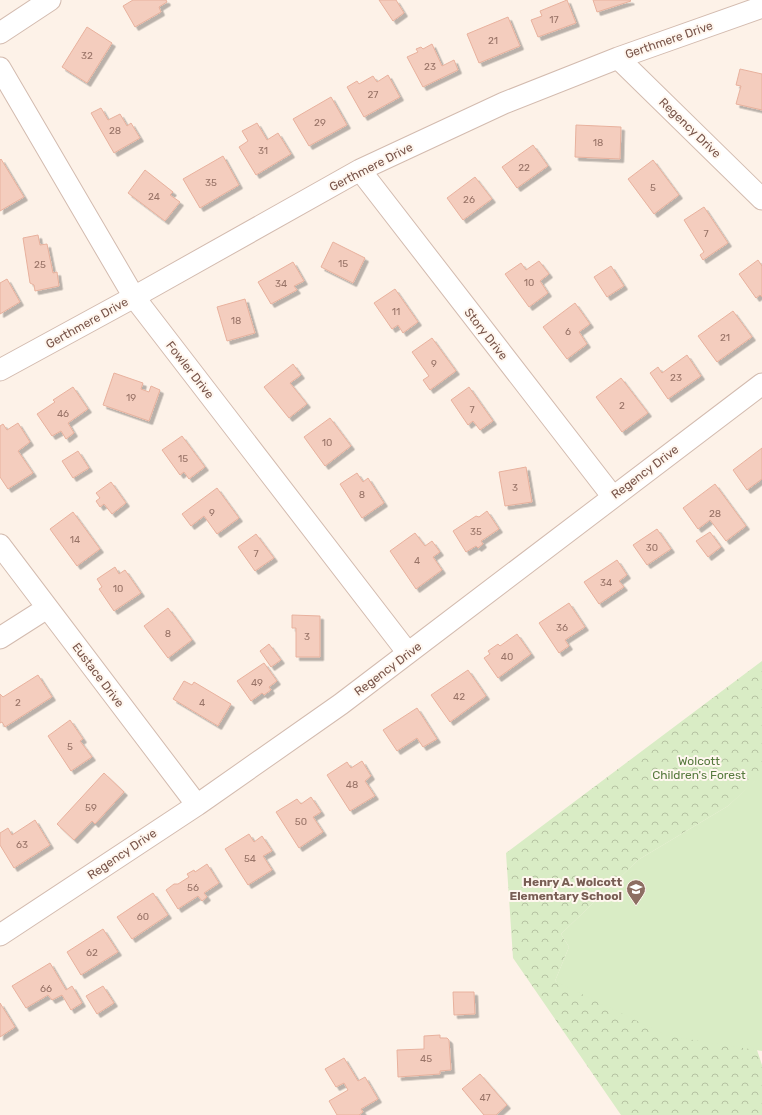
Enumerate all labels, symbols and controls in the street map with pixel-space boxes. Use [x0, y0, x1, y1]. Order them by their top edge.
house number: 17 [549, 14, 559, 26]
street label: Gerthmere Drive [623, 18, 715, 62]
house number: 21 [488, 35, 498, 47]
house number: 32 [81, 50, 93, 62]
house number: 23 [424, 61, 436, 73]
house number: 27 [368, 89, 379, 101]
street label: Regency Drive [656, 95, 724, 161]
house number: 29 [314, 117, 326, 129]
house number: 28 [109, 125, 121, 137]
house number: 18 [593, 137, 603, 149]
street label: Gerthmere Drive [327, 140, 415, 194]
house number: 31 [258, 145, 268, 157]
house number: 22 [518, 162, 530, 174]
house number: 35 [205, 177, 217, 189]
house number: 5 [650, 182, 656, 194]
house number: 24 [148, 191, 160, 203]
house number: 26 [463, 194, 475, 206]
house number: 7 [703, 228, 709, 240]
house number: 15 [338, 258, 348, 270]
house number: 25 [34, 259, 46, 271]
house number: 10 [524, 277, 534, 289]
house number: 34 [275, 278, 287, 290]
street label: Gerthmere Drive [43, 294, 131, 351]
street label: Story Drive [461, 305, 511, 363]
house number: 11 [392, 306, 400, 318]
house number: 18 [231, 315, 241, 327]
house number: 6 [565, 326, 571, 338]
house number: 21 [720, 332, 730, 344]
street label: Fowler Drive [163, 339, 217, 402]
house number: 9 [431, 358, 437, 370]
house number: 23 [670, 372, 682, 384]
house number: 19 [126, 392, 136, 404]
house number: 2 [619, 400, 625, 412]
house number: 7 [469, 404, 475, 416]
house number: 46 [57, 408, 69, 420]
house number: 10 [322, 437, 332, 449]
street label: Regency Drive [609, 442, 681, 502]
house number: 15 [178, 453, 188, 465]
house number: 3 [512, 482, 518, 494]
house number: 8 [359, 489, 365, 501]
house number: 9 [209, 507, 215, 519]
house number: 28 [709, 508, 721, 520]
house number: 35 [470, 526, 482, 538]
house number: 14 [70, 534, 80, 546]
house number: 30 [646, 542, 658, 554]
house number: 7 [253, 548, 259, 560]
house number: 4 [414, 555, 420, 567]
house number: 34 [600, 577, 612, 589]
house number: 10 [113, 583, 123, 595]
house number: 36 [556, 622, 568, 634]
house number: 8 [165, 628, 171, 640]
house number: 3 [304, 631, 310, 643]
street label: Regency Drive [352, 639, 424, 699]
street label: Eustace Drive [69, 640, 127, 710]
house number: 40 [501, 651, 513, 663]
house number: 49 [251, 677, 263, 689]
house number: 42 [453, 691, 465, 703]
house number: 2 [15, 697, 21, 709]
house number: 4 [199, 697, 205, 709]
house number: 5 [67, 741, 73, 753]
park label: Wolcott Children's Forest [652, 754, 746, 782]
house number: 48 [346, 779, 358, 791]
house number: 59 [85, 802, 97, 814]
house number: 50 [295, 816, 307, 828]
street label: Regency Drive [85, 826, 159, 882]
house number: 63 [16, 839, 28, 851]
house number: 54 [244, 853, 256, 865]
place label: Henry A. Wolcott Elementary School [510, 875, 622, 903]
school or university icon: Henry A. Wolcott Elementary School [625, 878, 647, 906]
house number: 56 [187, 882, 199, 894]
house number: 60 [137, 911, 149, 923]
house number: 62 [86, 947, 98, 959]
house number: 66 [40, 983, 52, 995]
house number: 45 [420, 1053, 432, 1065]
house number: 47 [479, 1092, 491, 1104]

